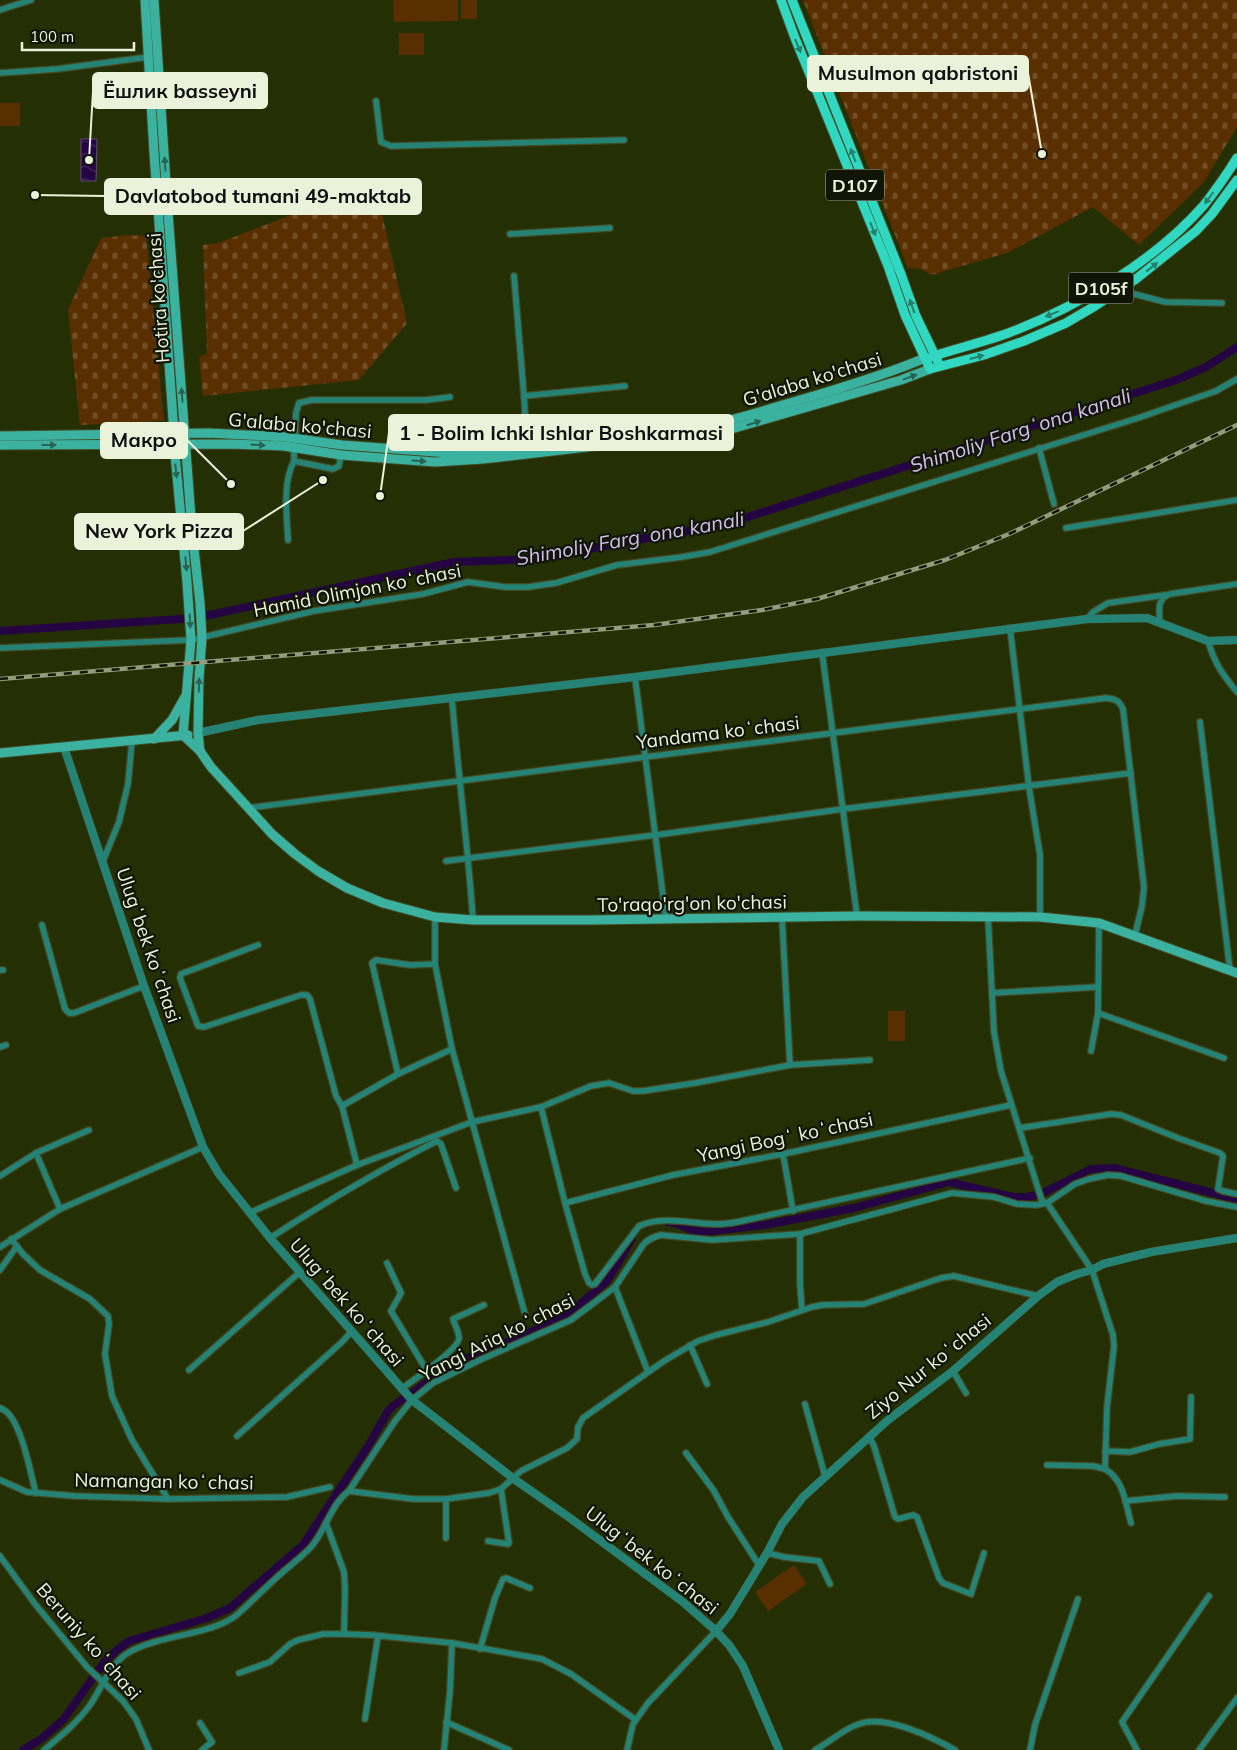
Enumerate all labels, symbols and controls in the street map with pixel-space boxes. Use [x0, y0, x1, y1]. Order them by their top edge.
scale bar [22, 20, 135, 52]
text: 100 m [30, 27, 74, 46]
one-way arrow [795, 39, 803, 53]
callout: Musulmon qabristoni [808, 56, 1028, 91]
text: Musulmon qabristoni [818, 60, 1018, 85]
callout: Ёшлик basseyni [93, 73, 267, 108]
text: Ёшлик basseyni [103, 78, 257, 103]
one-way arrow [849, 147, 857, 162]
one-way arrow [160, 155, 168, 171]
road number: D107 [826, 170, 884, 200]
callout: Davlatobod tumani 49-maktab [105, 179, 421, 214]
text: Davlatobod tumani 49-maktab [115, 183, 411, 208]
one-way arrow [1204, 191, 1215, 204]
one-way arrow [869, 221, 877, 236]
street label: Hotira ko'chasi [141, 232, 175, 364]
one-way arrow [1145, 262, 1159, 272]
road number: D105f [1068, 272, 1134, 304]
one-way arrow [908, 298, 916, 313]
one-way arrow [1045, 311, 1059, 319]
street label: G'alaba ko'chasi [740, 347, 884, 411]
one-way arrow [970, 352, 985, 360]
one-way arrow [902, 373, 917, 380]
water label: Shimoliy Fargʻona kanali [906, 382, 1134, 478]
one-way arrow [178, 387, 186, 403]
street label: G'alaba ko'chasi [227, 407, 373, 443]
callout: 1 - Bolim Ichki Ishlar Boshkarmasi [389, 415, 733, 450]
one-way arrow [747, 419, 762, 427]
text: 1 - Bolim Ichki Ishlar Boshkarmasi [399, 420, 723, 445]
callout: Макро [101, 423, 187, 458]
text: Макро [111, 427, 177, 452]
one-way arrow [41, 441, 57, 449]
one-way arrow [250, 441, 266, 449]
one-way arrow [412, 457, 428, 465]
one-way arrow [172, 463, 180, 479]
water label: Shimoliy Fargʻona kanali [514, 506, 746, 570]
callout: New York Pizza [75, 514, 243, 549]
text: New York Pizza [85, 518, 233, 543]
one-way arrow [182, 556, 190, 572]
street label: Hamid Olimjon koʻchasi [251, 558, 463, 622]
one-way arrow [186, 614, 194, 630]
one-way arrow [195, 677, 203, 693]
street label: Yandama koʻchasi [634, 710, 801, 754]
street label: Ulugʻbek koʻchasi [111, 864, 187, 1026]
street label: To'raqo'rg'on ko'chasi [597, 889, 787, 917]
street label: Yangi Bogʻ koʻchasi [694, 1107, 875, 1168]
street label: Ulugʻbek koʻchasi [285, 1233, 409, 1371]
street label: Yangi Ariq koʻchasi [414, 1287, 579, 1387]
street label: Ziyo Nur koʻchasi [860, 1308, 996, 1424]
street label: Namangan koʻchasi [74, 1467, 254, 1495]
street label: Ulugʻbek koʻchasi [581, 1500, 723, 1620]
street label: Beruniy koʻchasi [32, 1577, 146, 1705]

